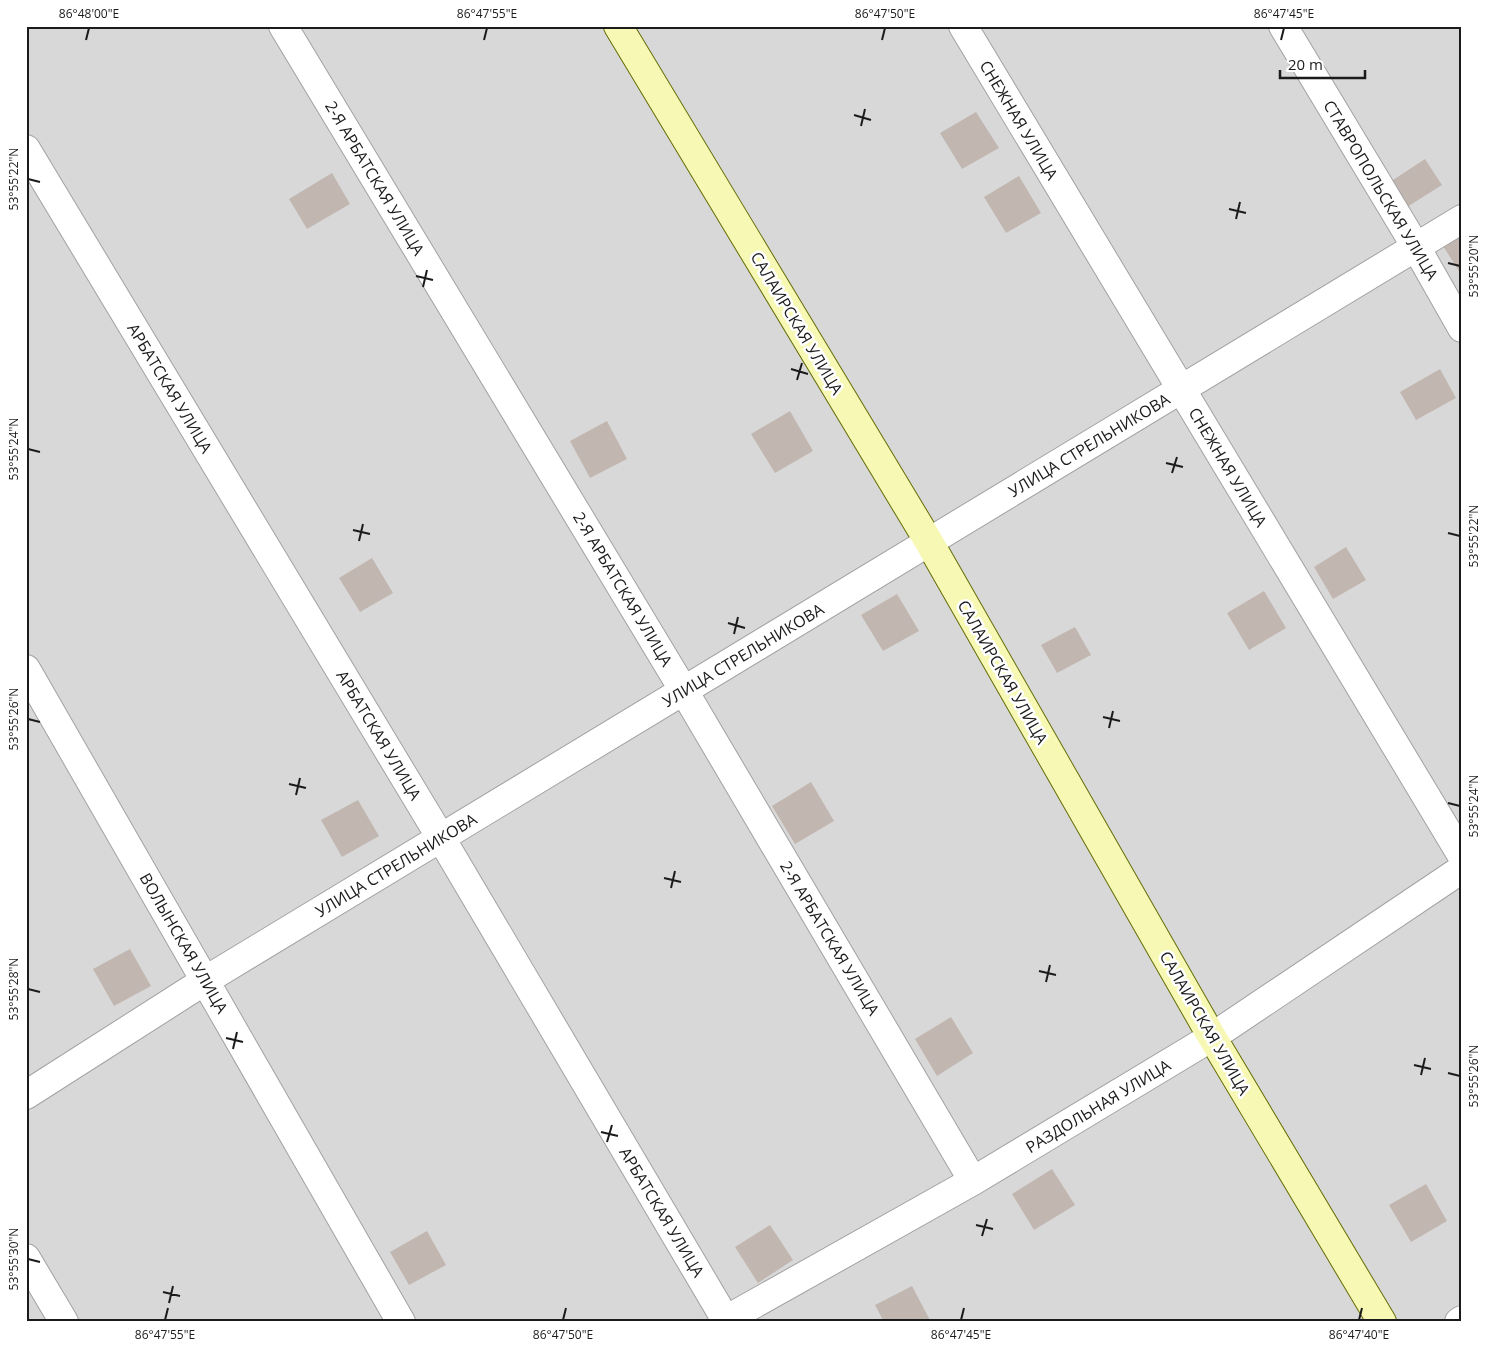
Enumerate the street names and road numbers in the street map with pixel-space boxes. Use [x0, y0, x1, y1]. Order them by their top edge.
street label: СНЕЖНАЯ УЛИЦА [975, 56, 1064, 185]
street label: СТАВРОПОЛЬСКАЯ УЛИЦА [1318, 96, 1444, 285]
street label: 2-Я АРБАТСКАЯ УЛИЦА [320, 97, 430, 260]
street label: САЛАИРСКАЯ УЛИЦА [746, 248, 849, 399]
street label: АРБАТСКАЯ УЛИЦА [122, 319, 218, 458]
street label: УЛИЦА СТРЕЛЬНИКОВА [1004, 388, 1175, 502]
street label: СНЕЖНАЯ УЛИЦА [1184, 403, 1273, 532]
street label: 2-Я АРБАТСКАЯ УЛИЦА [568, 508, 678, 671]
street label: САЛАИРСКАЯ УЛИЦА [953, 596, 1054, 749]
street label: УЛИЦА СТРЕЛЬНИКОВА [658, 598, 829, 712]
street label: АРБАТСКАЯ УЛИЦА [331, 666, 427, 805]
street label: УЛИЦА СТРЕЛЬНИКОВА [311, 808, 482, 922]
street label: 2-Я АРБАТСКАЯ УЛИЦА [775, 857, 885, 1020]
street label: ВОЛЫНСКАЯ УЛИЦА [135, 869, 234, 1018]
street label: САЛАИРСКАЯ УЛИЦА [1155, 947, 1256, 1100]
street label: РАЗДОЛЬНАЯ УЛИЦА [1022, 1054, 1175, 1158]
street label: АРБАТСКАЯ УЛИЦА [614, 1143, 710, 1282]

